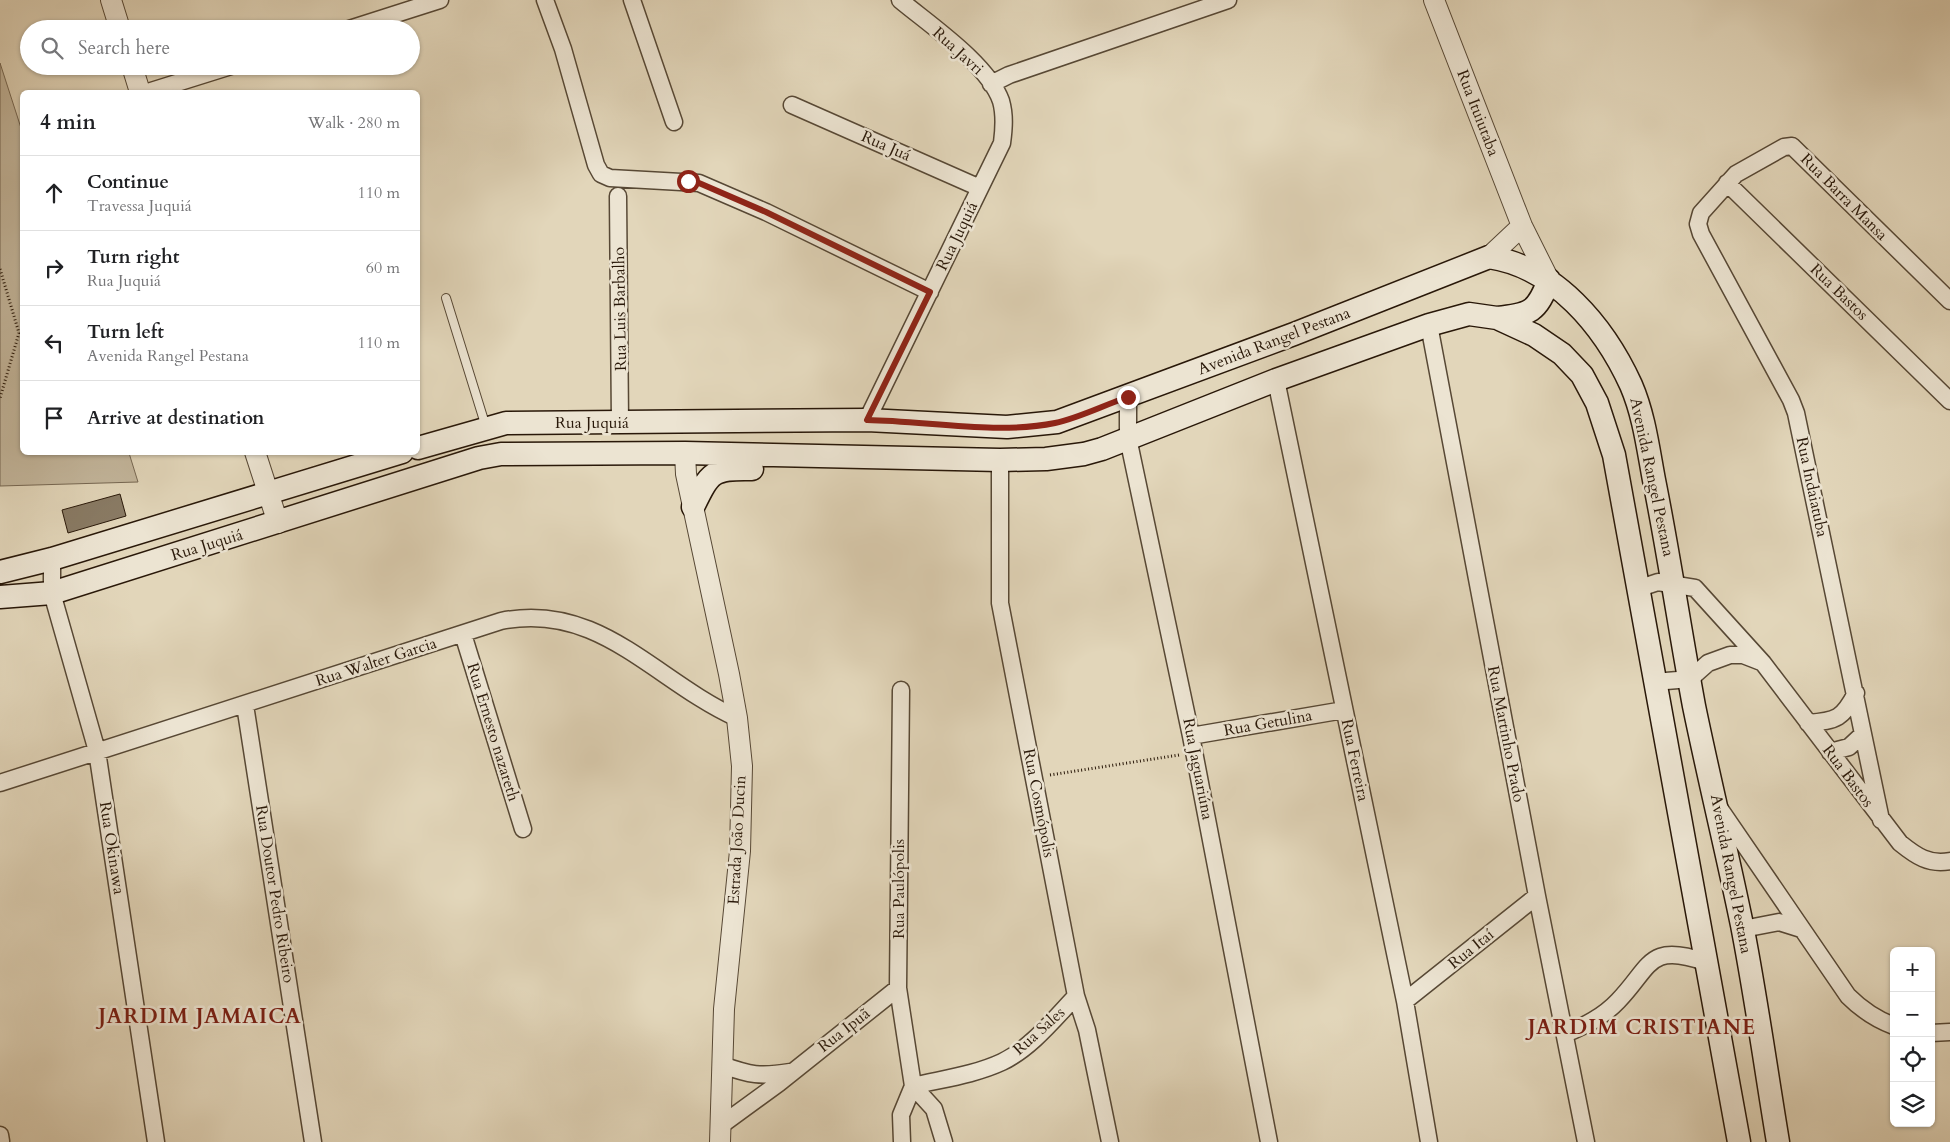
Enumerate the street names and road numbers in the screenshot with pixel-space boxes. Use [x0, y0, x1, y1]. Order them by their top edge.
street label: Rua Javri [928, 22, 989, 80]
street label: Rua Ituiutaba [1451, 67, 1505, 160]
street label: Rua Juá [858, 125, 914, 167]
street label: Rua Barra Mansa [1796, 149, 1893, 246]
street label: Rua Juquiá [931, 198, 983, 274]
street label: Rua Luis Barbalho [608, 246, 632, 371]
street label: Rua Bastos [1805, 259, 1873, 325]
street label: Avenida Rangel Pestana [1195, 302, 1354, 380]
street label: Avenida Rangel Pestana [1624, 396, 1680, 559]
street label: Rua Juquiá [555, 412, 629, 434]
street label: Rua Indaiatuba [1791, 435, 1833, 539]
street label: Rua Juquiá [168, 524, 246, 566]
street label: Rua Walter Garcia [313, 632, 440, 692]
street label: Rua Ernesto nazareth [462, 660, 525, 804]
street label: Rua Martinho Prado [1482, 664, 1530, 804]
street label: Rua Getulina [1222, 704, 1314, 742]
street label: Rua Jaguariúna [1177, 716, 1219, 822]
street label: Rua Ferreira [1336, 717, 1374, 803]
street label: Rua Bastos [1817, 740, 1879, 812]
street label: Rua Cosmópolis [1018, 747, 1060, 859]
street label: Estrada João Ducin [723, 775, 751, 905]
street label: Avenida Rangel Pestana [1705, 792, 1757, 956]
street label: Rua Okinawa [94, 800, 130, 896]
street label: Rua Doutor Pedro Ribeiro [250, 803, 300, 985]
street label: Rua Paulópolis [888, 839, 910, 939]
street label: Rua Itaí [1443, 923, 1499, 974]
street label: Rua Sales [1008, 1002, 1070, 1060]
street label: Rua Ipuã [813, 1003, 875, 1057]

